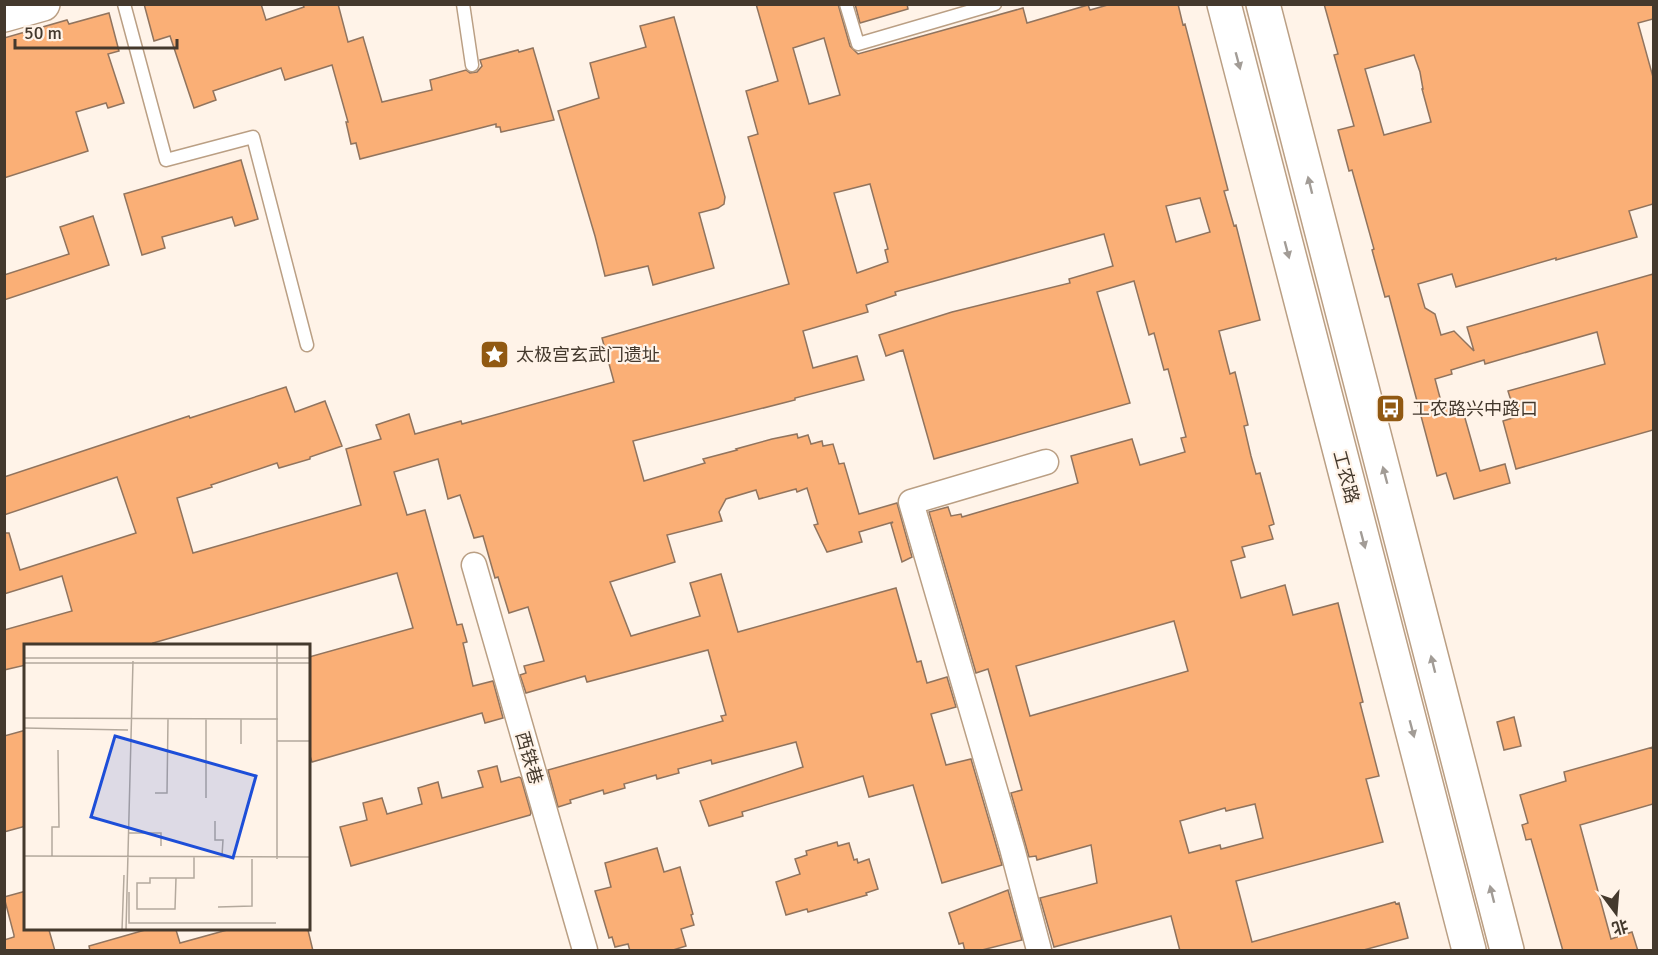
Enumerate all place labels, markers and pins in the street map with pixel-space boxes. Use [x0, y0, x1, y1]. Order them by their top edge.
place icon: 太极宫玄武门遗址 [479, 339, 511, 371]
place label: 太极宫玄武门遗址 [516, 344, 660, 366]
bus stop icon: 工农路兴中路口 [1375, 393, 1407, 425]
place label: 工农路兴中路口 [1412, 398, 1538, 420]

